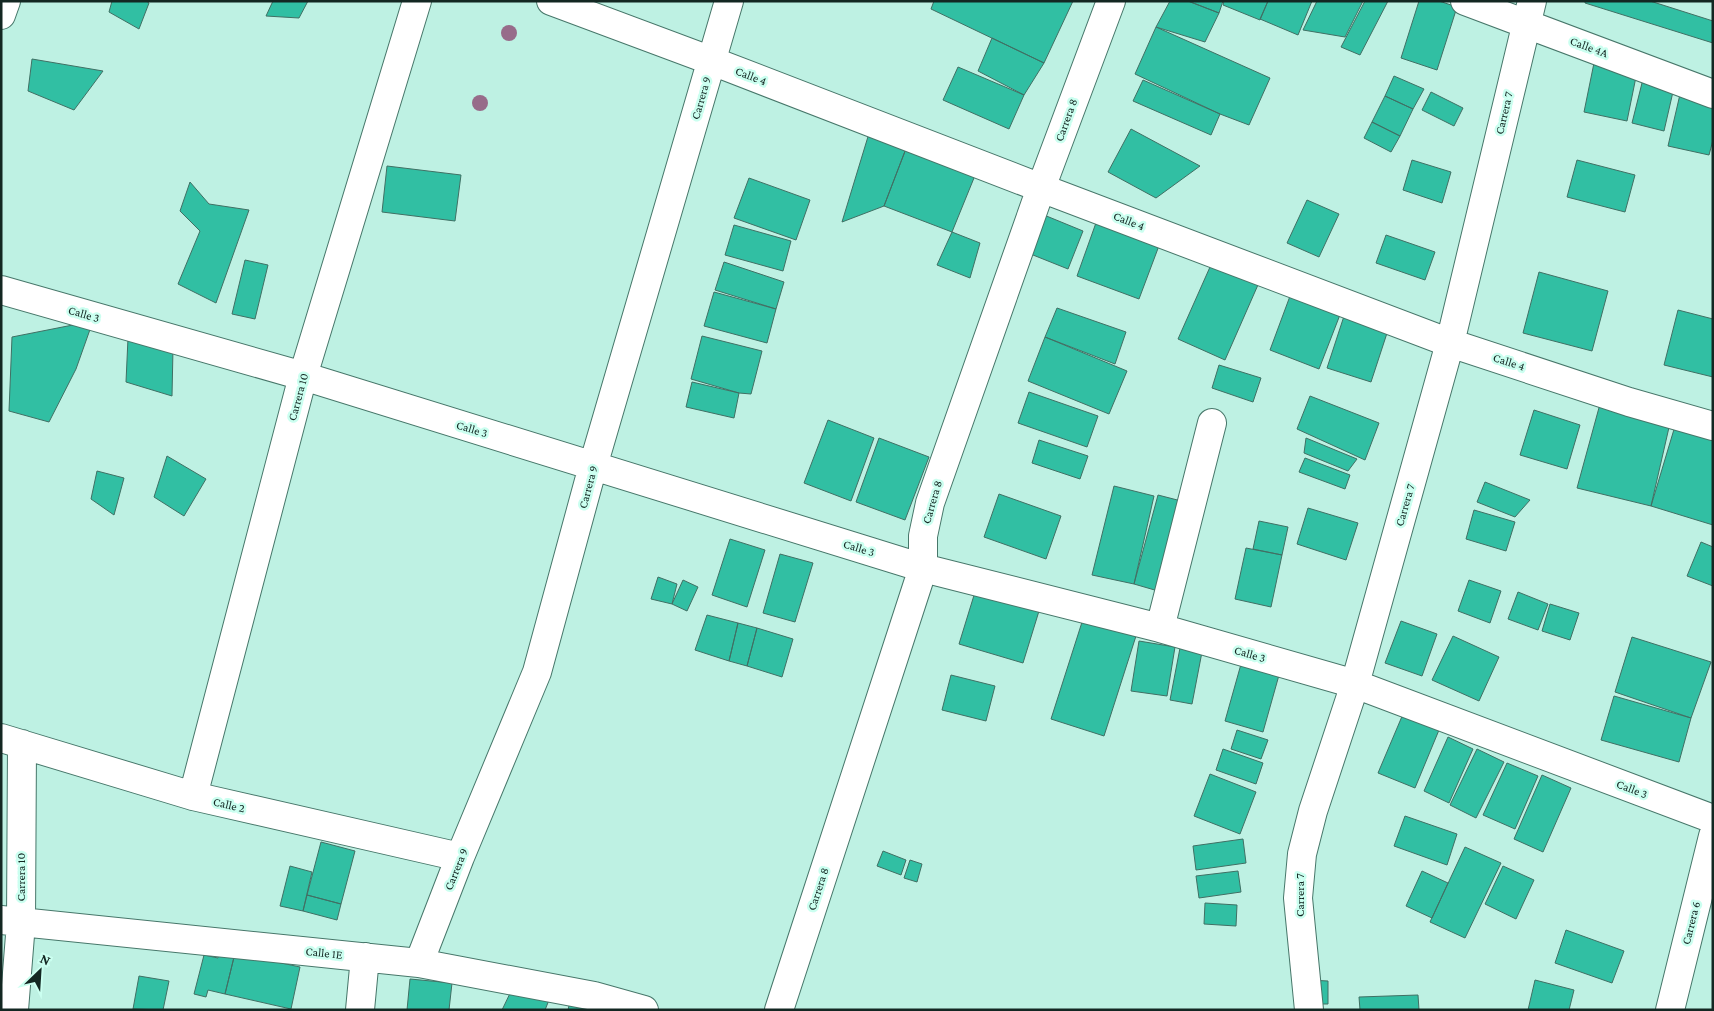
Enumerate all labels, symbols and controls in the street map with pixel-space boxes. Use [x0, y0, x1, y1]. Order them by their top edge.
street label: Calle 4A [1568, 34, 1610, 60]
street label: Calle 4 [733, 64, 769, 88]
street label: Carrera 9 [688, 75, 714, 121]
street label: Carrera 7 [1492, 90, 1516, 136]
street label: Carrera 8 [1052, 97, 1080, 143]
street label: Calle 4 [1111, 209, 1147, 233]
street label: Calle 3 [67, 303, 102, 325]
street label: Calle 4 [1491, 350, 1527, 374]
street label: Carrera 10 [285, 371, 311, 422]
street label: Calle 3 [455, 418, 490, 440]
street label: Carrera 9 [576, 464, 600, 510]
street label: Carrera 8 [919, 479, 945, 525]
street label: Carrera 7 [1392, 482, 1418, 528]
street label: Calle 3 [842, 537, 877, 559]
street label: Calle 3 [1233, 643, 1268, 665]
street label: Calle 3 [1615, 777, 1650, 801]
street label: Calle 2 [212, 795, 246, 815]
street label: Carrera 9 [441, 846, 471, 892]
street label: Carrera 10 [14, 852, 28, 901]
street label: Carrera 8 [804, 866, 832, 912]
street label: Carrera 7 [1293, 873, 1307, 917]
street label: Carrera 6 [1679, 900, 1703, 946]
street label: Calle 1E [305, 944, 344, 962]
north arrow [15, 946, 65, 996]
text: N [38, 950, 54, 969]

